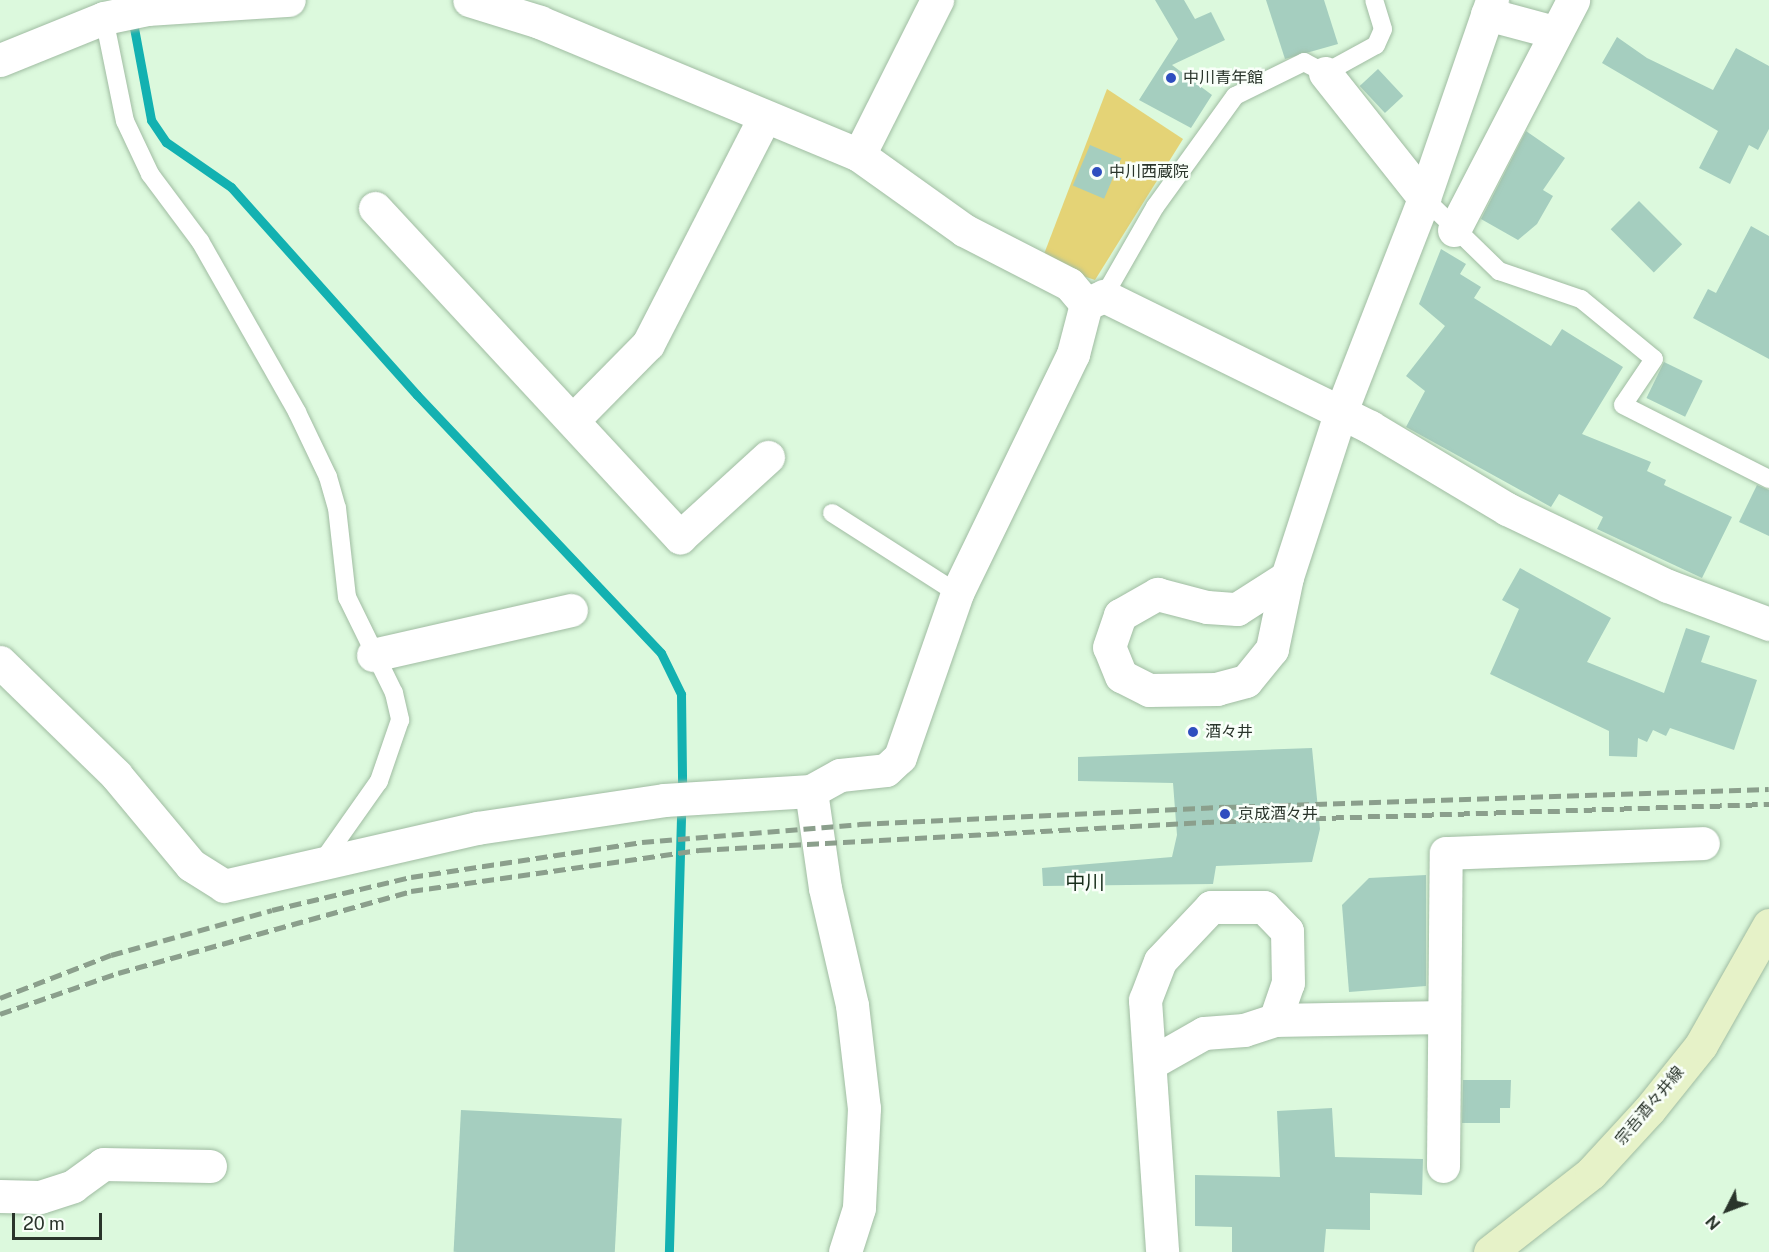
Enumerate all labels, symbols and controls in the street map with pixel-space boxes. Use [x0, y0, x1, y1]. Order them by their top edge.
place label: 中川青年館 [1183, 68, 1263, 88]
marker: 中川青年館 [1164, 71, 1178, 85]
place label: 中川西蔵院 [1109, 162, 1189, 182]
marker: 中川西蔵院 [1090, 165, 1104, 179]
place label: 酒々井 [1205, 722, 1253, 742]
marker: 酒々井 [1186, 725, 1200, 739]
place label: 京成酒々井 [1238, 804, 1318, 824]
marker: 京成酒々井 [1216, 805, 1234, 823]
district label: 中川 [1065, 870, 1105, 894]
street label: 宗吾酒々井線 [1612, 1063, 1688, 1149]
north arrow [1697, 1180, 1757, 1240]
scale bar [15, 1201, 105, 1239]
text: N [1702, 1211, 1725, 1233]
text: 20 m [23, 1213, 65, 1234]

